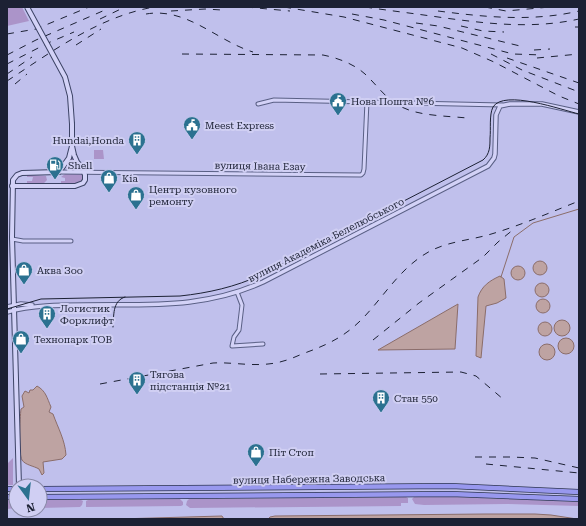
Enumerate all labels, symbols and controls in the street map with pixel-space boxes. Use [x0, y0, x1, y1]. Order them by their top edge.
public building icon: Нова Пошта №6 [328, 91, 348, 116]
place label: Нова Пошта №6 [351, 96, 434, 107]
public building icon: Meest Express [182, 115, 202, 140]
place label: Meest Express [205, 120, 274, 131]
building icon: Hundai,Honda [127, 130, 147, 155]
place label: Hundai,Honda [53, 135, 125, 146]
fuel station icon: Shell [45, 155, 65, 180]
place label: Shell [68, 160, 92, 171]
street label: вулиця Івана Езау [214, 160, 306, 172]
shop icon: Kia [99, 168, 119, 193]
place label: Kia [122, 173, 138, 184]
place label: Центр кузовного ремонту [149, 184, 237, 207]
shop icon: Центр кузовного ремонту [126, 185, 146, 210]
street label: вулиця Академіка Белелюбського [246, 196, 406, 284]
shop icon: Аква Зоо [14, 260, 34, 285]
place label: Аква Зоо [37, 265, 83, 276]
place label: Логистик Форклифт [60, 303, 114, 326]
building icon: Логистик Форклифт [37, 304, 57, 329]
shop icon: Технопарк ТОВ [11, 329, 31, 354]
place label: Технопарк ТОВ [34, 334, 112, 345]
place label: Тягова пiдстанцiя №21 [150, 369, 231, 392]
building icon: Тягова пiдстанцiя №21 [127, 370, 147, 395]
building icon: Стан 550 [371, 388, 391, 413]
place label: Стан 550 [394, 393, 438, 404]
shop icon: Піт Стоп [246, 442, 266, 467]
place label: Піт Стоп [269, 447, 315, 458]
street label: вулиця Набережна Заводська [233, 472, 386, 486]
north arrow [8, 478, 48, 518]
text: N [24, 500, 36, 515]

